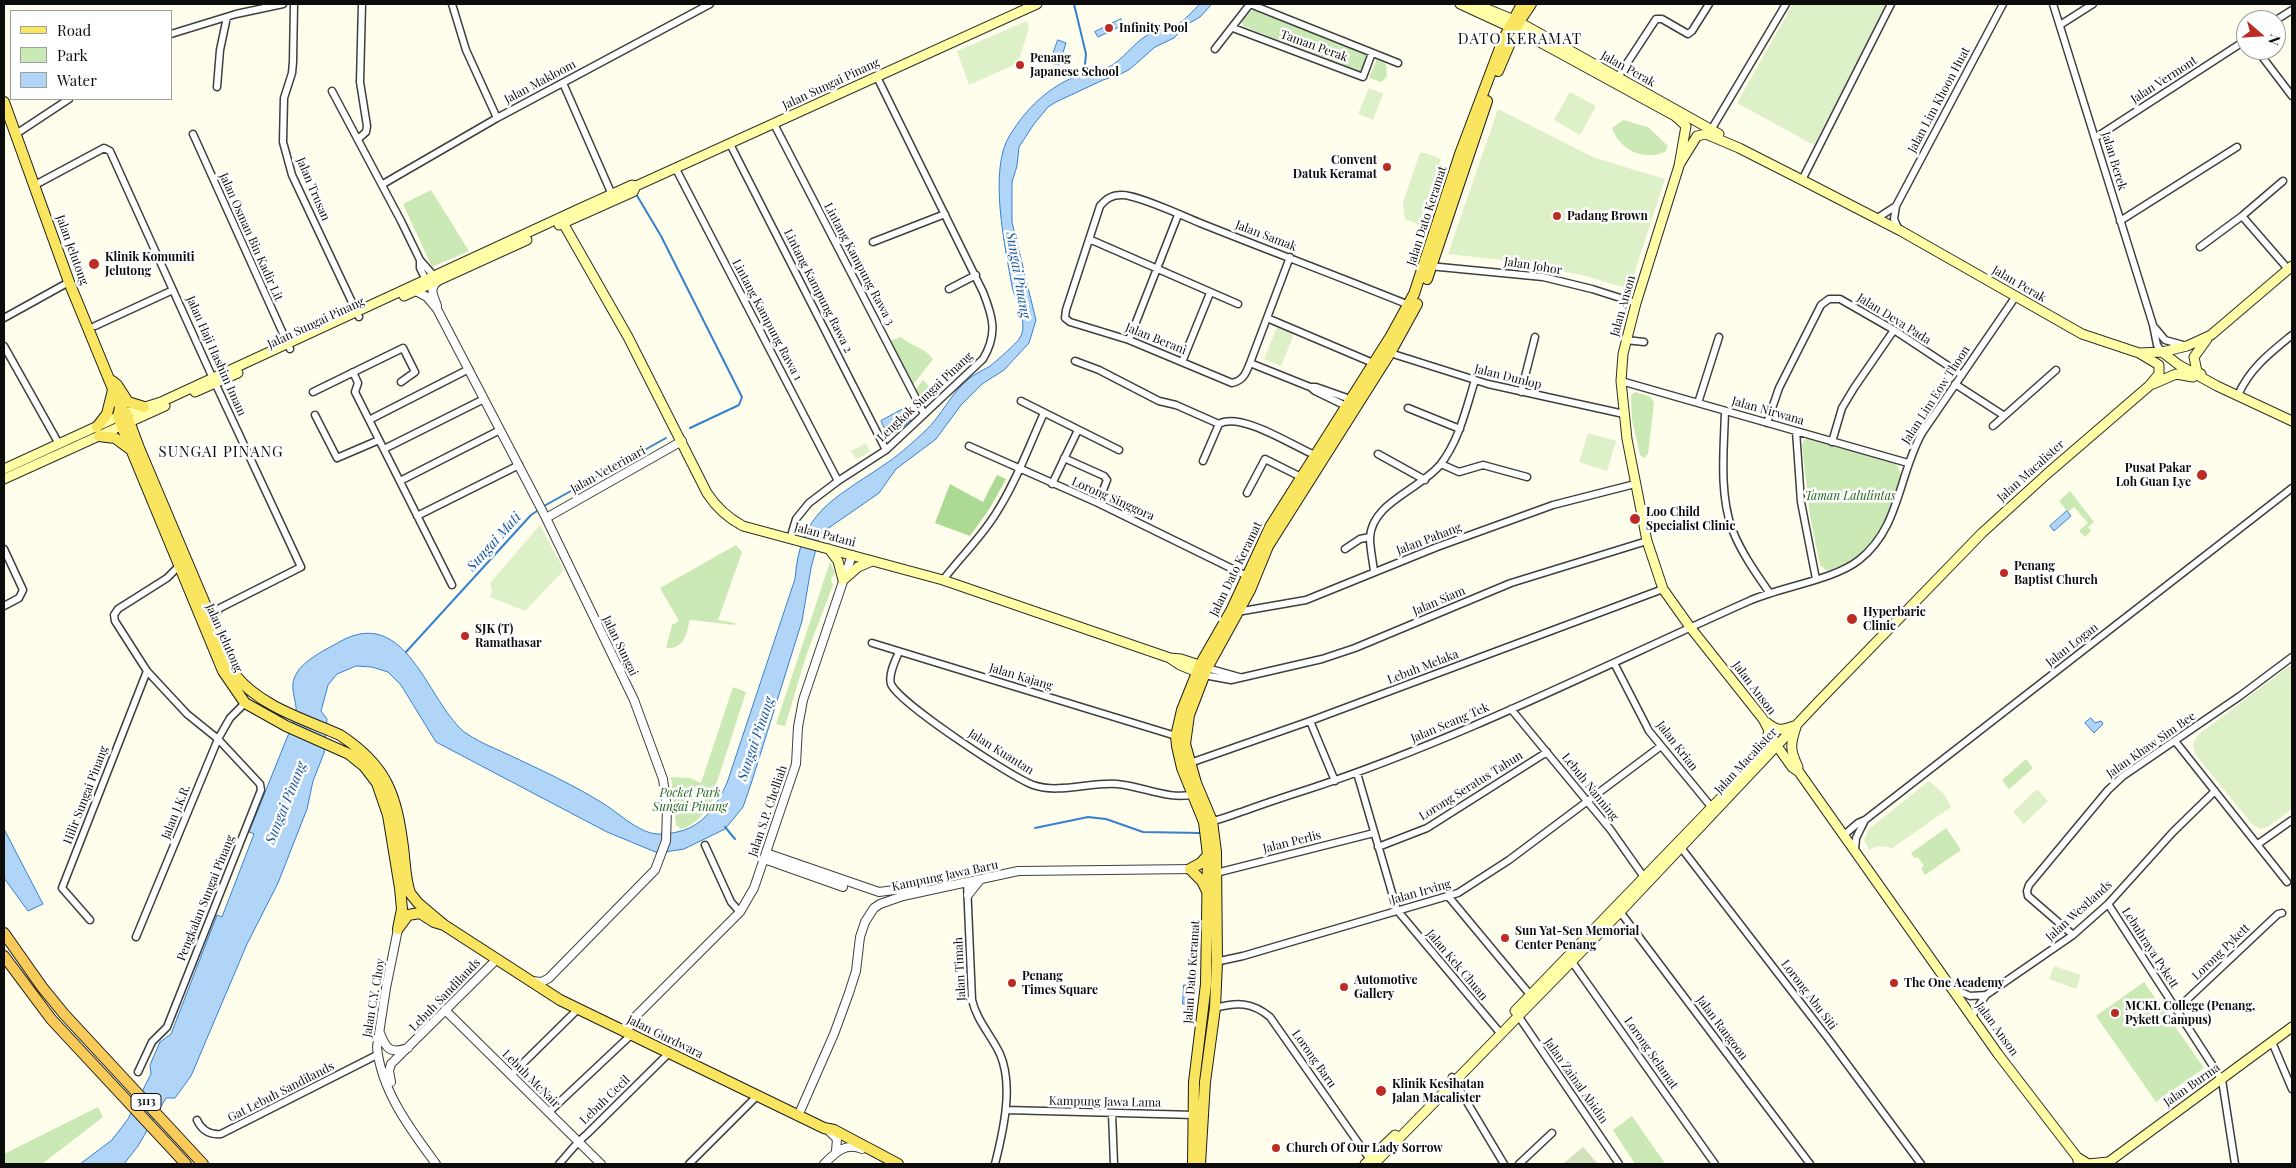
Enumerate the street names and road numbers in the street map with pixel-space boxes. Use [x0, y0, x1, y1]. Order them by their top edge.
street label: Taman Perak [1278, 27, 1350, 65]
street label: Jalan Lim Khoon Huat [1905, 45, 1973, 155]
street label: Jalan Perak [1598, 48, 1658, 90]
street label: Jalan Vermont [2128, 53, 2200, 107]
street label: Jalan Sungai Pinang [780, 55, 882, 113]
street label: Jalan Makloom [502, 57, 578, 107]
street label: Jalan Berek [2098, 130, 2130, 192]
street label: Jalan Trusan [293, 155, 333, 223]
street label: Jalan Dato Keramat [1404, 164, 1450, 268]
street label: Jalan Osman Bin Kadir Lit [216, 171, 286, 303]
street label: Lintang Kampung Rawa 3 [821, 200, 897, 328]
street label: Jalan Jelutong [53, 213, 91, 287]
street label: Jalan Samak [1233, 218, 1299, 254]
street label: Lintang Kampung Rawa 2 [781, 227, 855, 355]
street label: Jalan Johor [1503, 254, 1563, 278]
street label: Lintang Kampung Rawa 1 [729, 257, 805, 383]
street label: Jalan Perak [1989, 263, 2049, 305]
street label: Jalan Anson [1607, 274, 1639, 338]
street label: Jalan Deva Pada [1854, 291, 1934, 347]
street label: Jalan Haji Hashim Imam [183, 294, 249, 418]
street label: Jalan Sungai Pinang [265, 294, 367, 352]
street label: Jalan Berani [1123, 320, 1189, 358]
street label: Jalan Lim Eow Thoon [1899, 343, 1973, 447]
street label: Lengkok Sungai Pinang [874, 349, 976, 445]
street label: Jalan Dunlop [1473, 362, 1543, 392]
street label: Jalan Nirwana [1730, 394, 1806, 428]
street label: Jalan Macalister [1994, 437, 2068, 505]
street label: Jalan Veterinari [568, 444, 648, 496]
street label: Lorong Singgora [1069, 474, 1157, 524]
street label: Jalan Dato Keramat [1207, 519, 1265, 619]
street label: Jalan Patani [793, 520, 857, 550]
street label: Jalan Pahang [1394, 520, 1464, 558]
street label: Jalan Siam [1410, 583, 1468, 619]
street label: Jalan Jelutong [202, 601, 246, 675]
street label: Jalan Sungai [599, 613, 641, 679]
street label: Jalan Logan [2043, 620, 2101, 670]
street label: Lebuh Melaka [1385, 647, 1461, 687]
street label: Jalan Anson [1729, 659, 1779, 717]
street label: Jalan Kajang [988, 661, 1054, 693]
street label: Jalan Seang Tek [1409, 700, 1491, 746]
street label: Jalan Khaw Sim Bee [2104, 709, 2198, 781]
street label: Jalan Krian [1653, 718, 1701, 774]
street label: Jalan Macalister [1712, 725, 1780, 797]
street label: Jalan Kuantan [966, 726, 1036, 778]
street label: Hilir Sungai Pinang [61, 744, 111, 846]
street label: Lorong Seratus Tahun [1416, 748, 1526, 824]
street label: Lebuh Nanning [1559, 750, 1621, 824]
street label: Jalan S.P. Chelliah [746, 763, 790, 859]
street label: Jalan J.K.R. [159, 783, 193, 841]
street label: Jalan Perlis [1261, 828, 1323, 856]
street label: Pengkalan Sungai Pinang [174, 833, 238, 963]
street label: Kampung Jawa Baru [891, 858, 999, 894]
street label: Jalan Irving [1390, 877, 1452, 907]
street label: Jalan Westlands [2043, 878, 2115, 944]
street label: Lebuhraya Pykett [2119, 905, 2181, 991]
street label: Jalan Dato Keramat [1181, 920, 1203, 1024]
street label: Lorong Pykett [2189, 921, 2253, 983]
street label: Jalan Kek Chuan [1423, 927, 1491, 1003]
street label: Jalan Timah [951, 937, 969, 1001]
street label: Lebuh Sandilands [407, 956, 483, 1034]
street label: Jalan C.Y. Choy [360, 957, 388, 1039]
street label: Lorong Abu Siti [1778, 957, 1840, 1033]
street label: Jalan Rangoon [1693, 993, 1751, 1063]
street label: Jalan Anson [1973, 999, 2021, 1059]
street label: Jalan Gurdwara [624, 1012, 706, 1062]
street label: Lorong Selamat [1621, 1014, 1681, 1092]
street label: Lorong Baru [1289, 1027, 1339, 1091]
street label: Jalan Zainal Abidin [1541, 1036, 1611, 1126]
street label: Lebuh McNair [499, 1047, 563, 1111]
street label: Gat Lebuh Sandilands [225, 1059, 337, 1125]
street label: Jalan Burma [2161, 1060, 2223, 1110]
street label: Lebuh Cecil [577, 1073, 633, 1127]
road number: 3113 [131, 1094, 161, 1110]
street label: Kampung Jawa Lama [1049, 1094, 1161, 1110]

